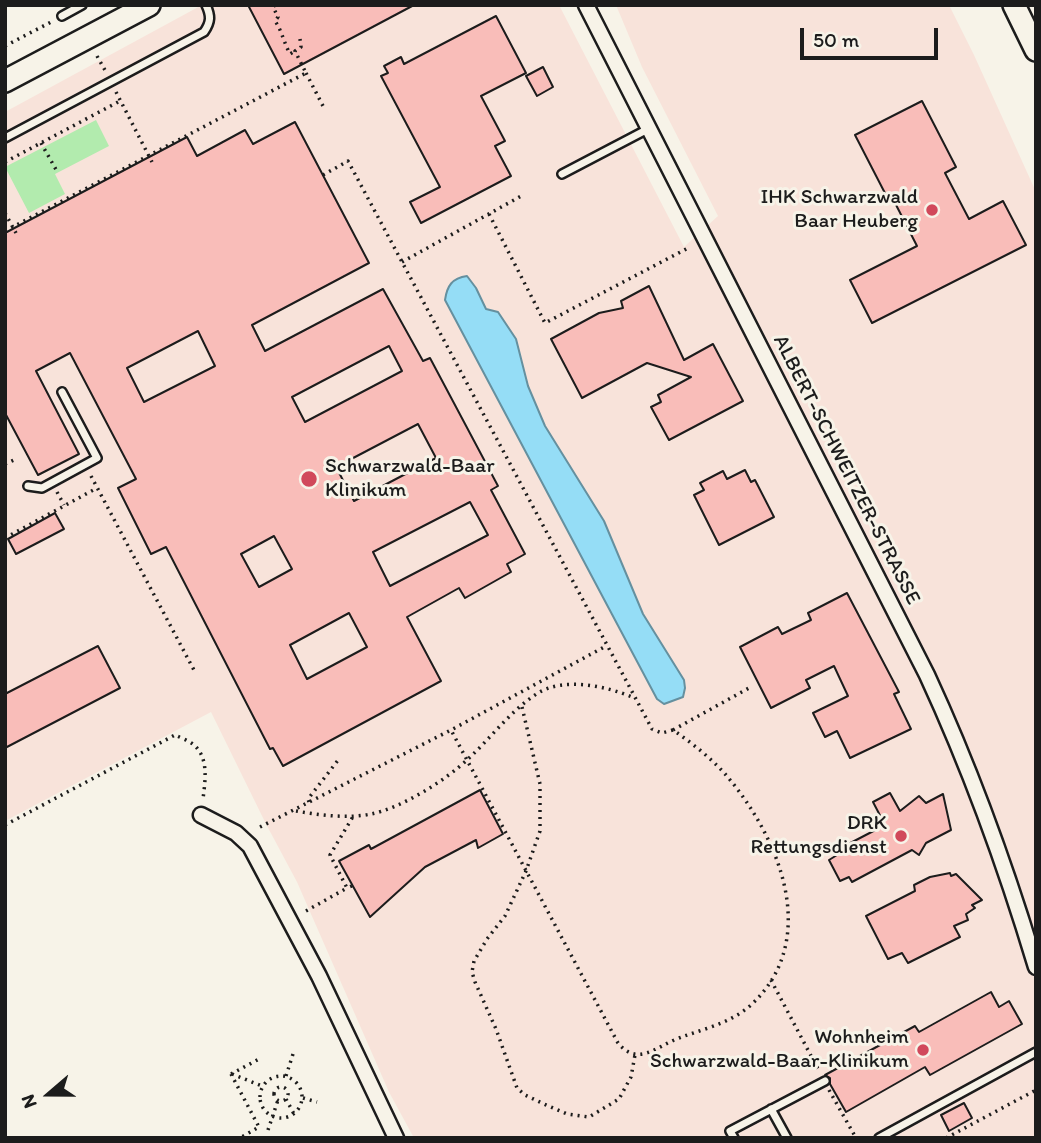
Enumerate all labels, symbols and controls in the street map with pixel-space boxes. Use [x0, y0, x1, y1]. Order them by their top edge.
scale bar [803, 14, 941, 58]
text: 50 m [813, 27, 859, 52]
place label: IHK Schwarzwald Baar Heuberg [760, 185, 918, 235]
marker: IHK Schwarzwald Baar Heuberg [924, 202, 940, 218]
street label: ALBERT-SCHWEITZER-STRASSE [767, 331, 925, 609]
place label: Schwarzwald-Baar Klinikum [325, 454, 494, 504]
marker: Schwarzwald-Baar Klinikum [299, 469, 319, 489]
place label: DRK Rettungsdienst [751, 811, 887, 861]
marker: DRK Rettungsdienst [893, 828, 909, 844]
place label: Wohnheim Schwarzwald-Baar-Klinikum [650, 1025, 909, 1075]
marker: Wohnheim Schwarzwald-Baar-Klinikum [915, 1042, 931, 1058]
north arrow [14, 1059, 84, 1129]
text: N [16, 1091, 42, 1111]

